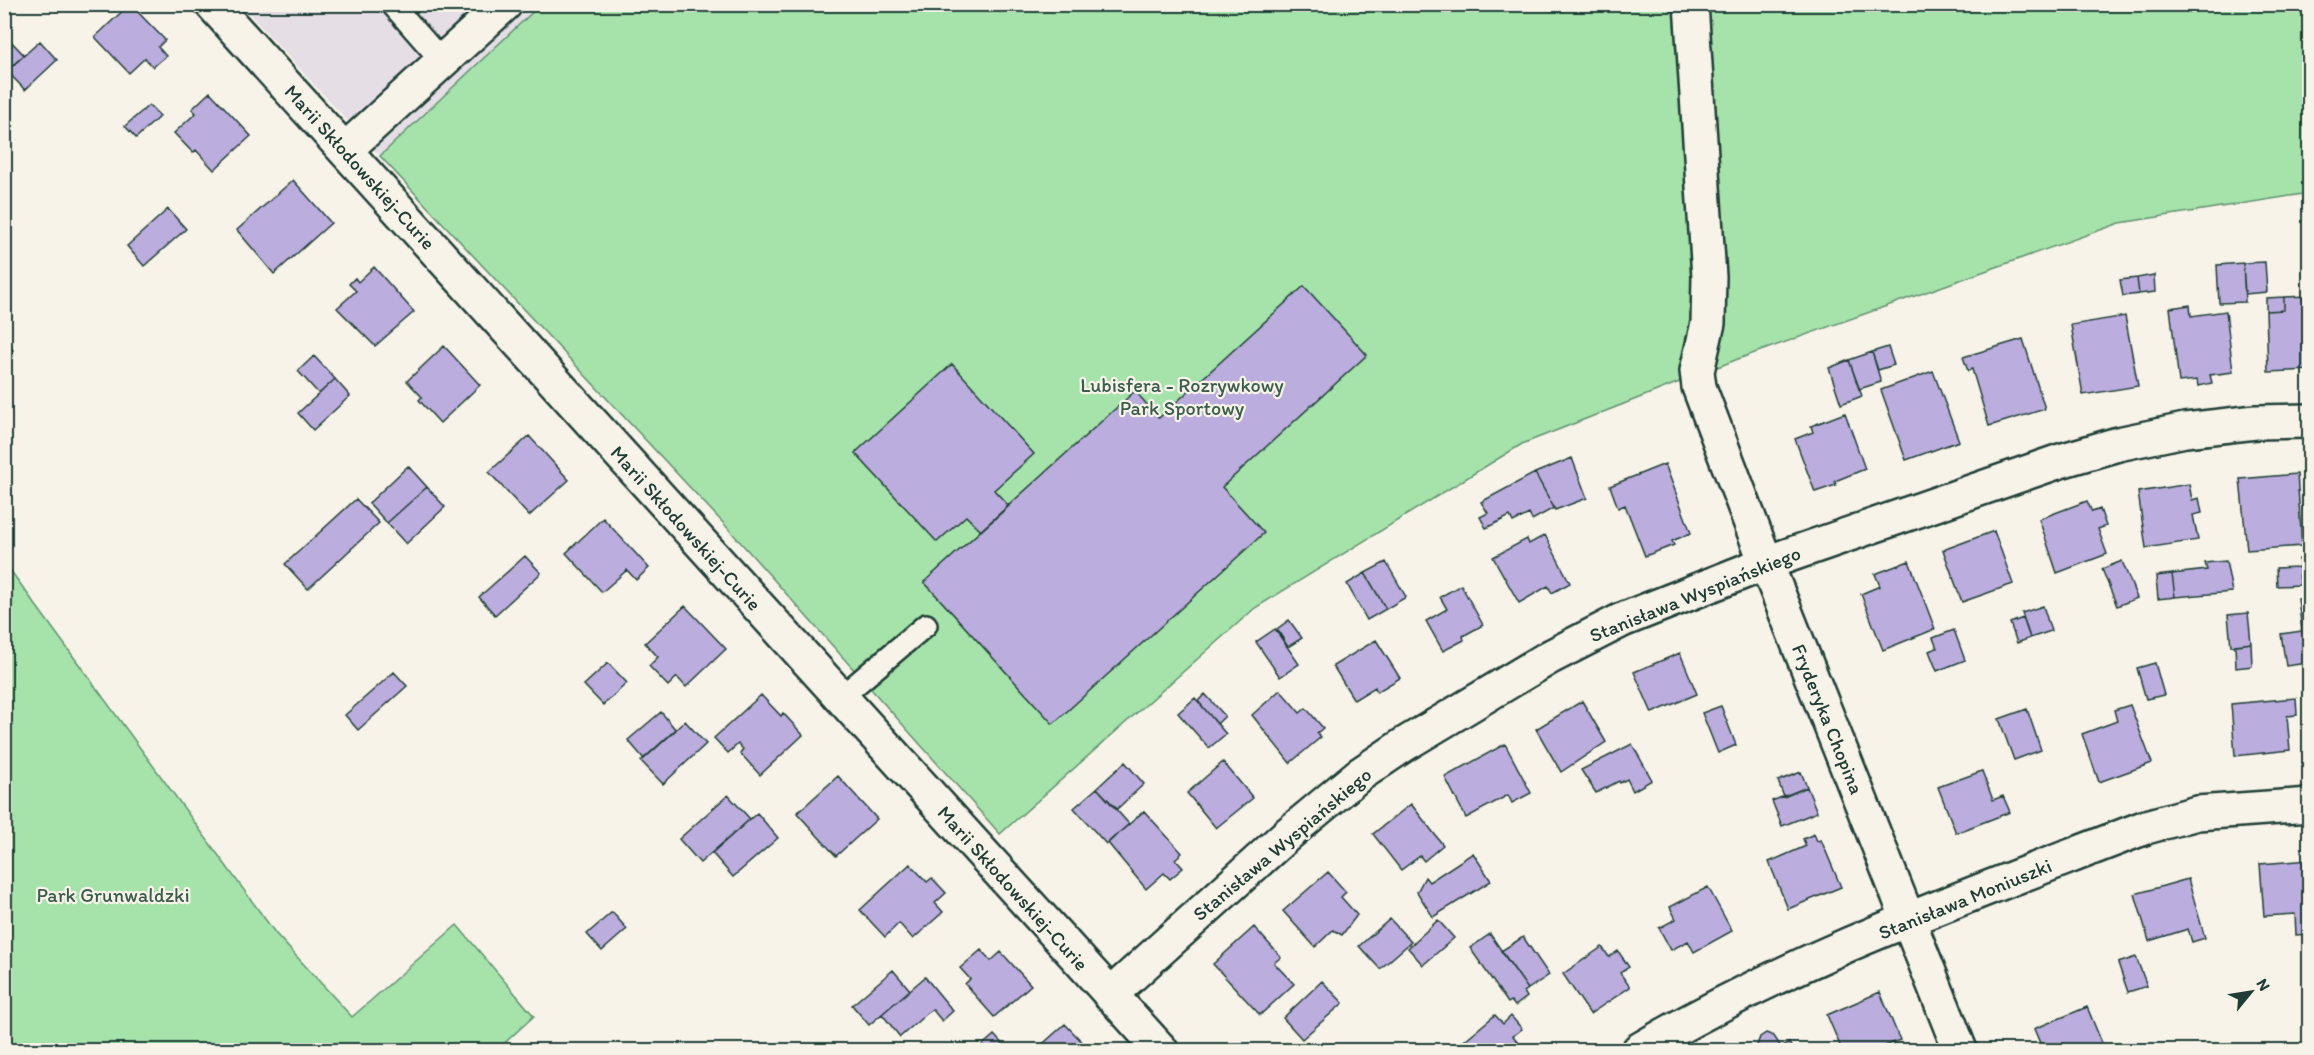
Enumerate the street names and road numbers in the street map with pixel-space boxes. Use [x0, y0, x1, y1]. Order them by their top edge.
street label: Marii Skłodowskiej-Curie [280, 80, 440, 254]
street label: Marii Skłodowskiej-Curie [606, 441, 766, 615]
street label: Stanisława Wyspiańskiego [1586, 541, 1804, 647]
street label: Fryderyka Chopina [1787, 640, 1869, 798]
street label: Stanisława Wyspiańskiego [1188, 762, 1376, 926]
street label: Marii Skłodowskiej-Curie [933, 801, 1093, 975]
street label: Stanisława Moniuszki [1875, 853, 2055, 945]

